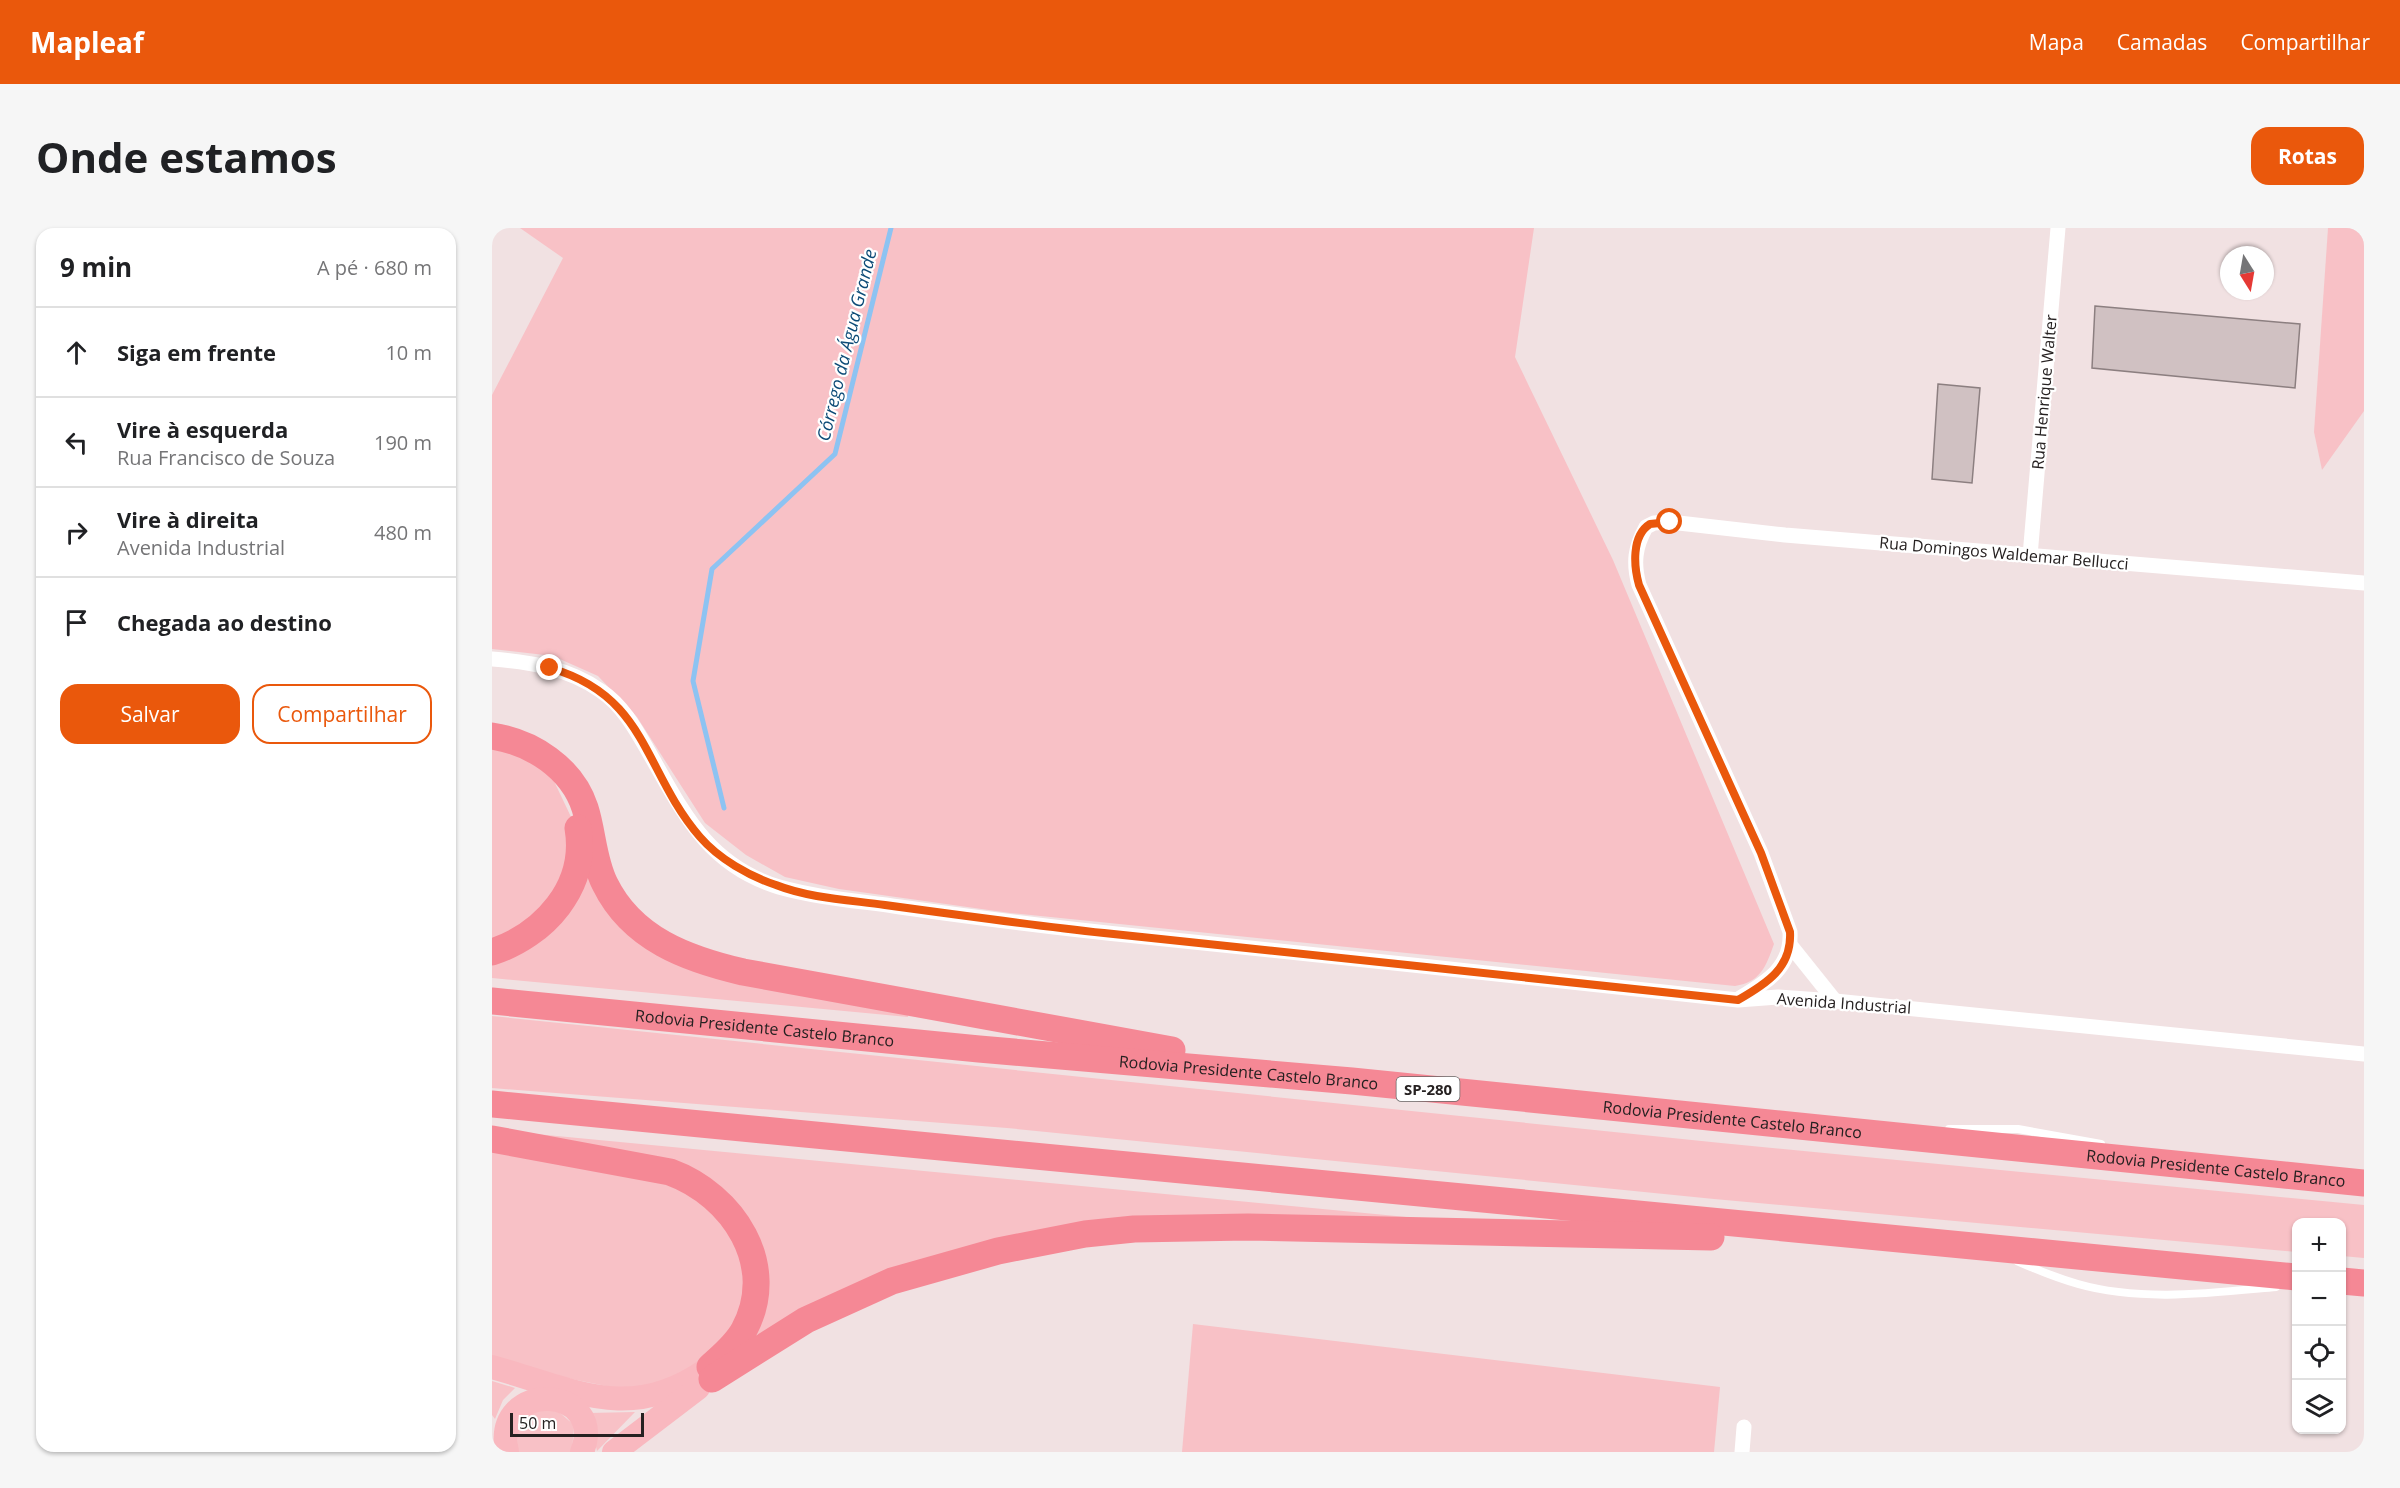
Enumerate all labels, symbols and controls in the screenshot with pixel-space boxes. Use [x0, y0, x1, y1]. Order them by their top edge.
text: Mapleaf [30, 23, 144, 61]
text: Mapa [2029, 28, 2084, 56]
text: Camadas [2117, 28, 2207, 56]
text: Compartilhar [2240, 28, 2370, 56]
button: Rotas [2251, 127, 2364, 185]
text: Onde estamos [36, 128, 337, 185]
water label: Córrego da Água Grande [811, 246, 882, 444]
north arrow [2220, 246, 2274, 300]
text: 9 min [60, 249, 132, 285]
text: A pé · 680 m [317, 254, 432, 281]
street label: Rua Henrique Walter [2026, 313, 2062, 470]
icon: ahead [60, 336, 93, 369]
text: Siga em frente [117, 337, 276, 367]
text: 10 m [385, 339, 432, 366]
text: Vire à esquerda [117, 414, 288, 444]
icon: left [60, 426, 93, 459]
text: 190 m [374, 429, 432, 456]
text: Rua Francisco de Souza [117, 444, 335, 471]
text: Vire à direita [117, 504, 259, 534]
route start [1656, 508, 1682, 534]
icon: right [60, 516, 93, 549]
text: 480 m [374, 519, 432, 546]
street label: Rua Domingos Waldemar Bellucci [1878, 531, 2130, 575]
text: Avenida Industrial [117, 534, 285, 561]
icon: arrive [60, 606, 93, 639]
text: Chegada ao destino [117, 607, 332, 637]
route end [536, 654, 562, 680]
button: Salvar [60, 684, 240, 744]
button: Compartilhar [252, 684, 432, 744]
street label: Avenida Industrial [1776, 987, 1912, 1019]
street label: Rodovia Presidente Castelo Branco [634, 1004, 895, 1052]
street label: Rodovia Presidente Castelo Branco [1118, 1050, 1379, 1095]
road number: SP-280 [1396, 1077, 1460, 1101]
street label: Rodovia Presidente Castelo Branco [1602, 1095, 1863, 1143]
street label: Rodovia Presidente Castelo Branco [2085, 1144, 2346, 1192]
map controls [2292, 1218, 2346, 1434]
button: + [2292, 1218, 2346, 1272]
button: − [2292, 1272, 2346, 1326]
button: locate [2292, 1326, 2346, 1380]
button: layers [2292, 1380, 2346, 1434]
scale bar [510, 1410, 644, 1438]
text: 50 m [519, 1412, 556, 1434]

